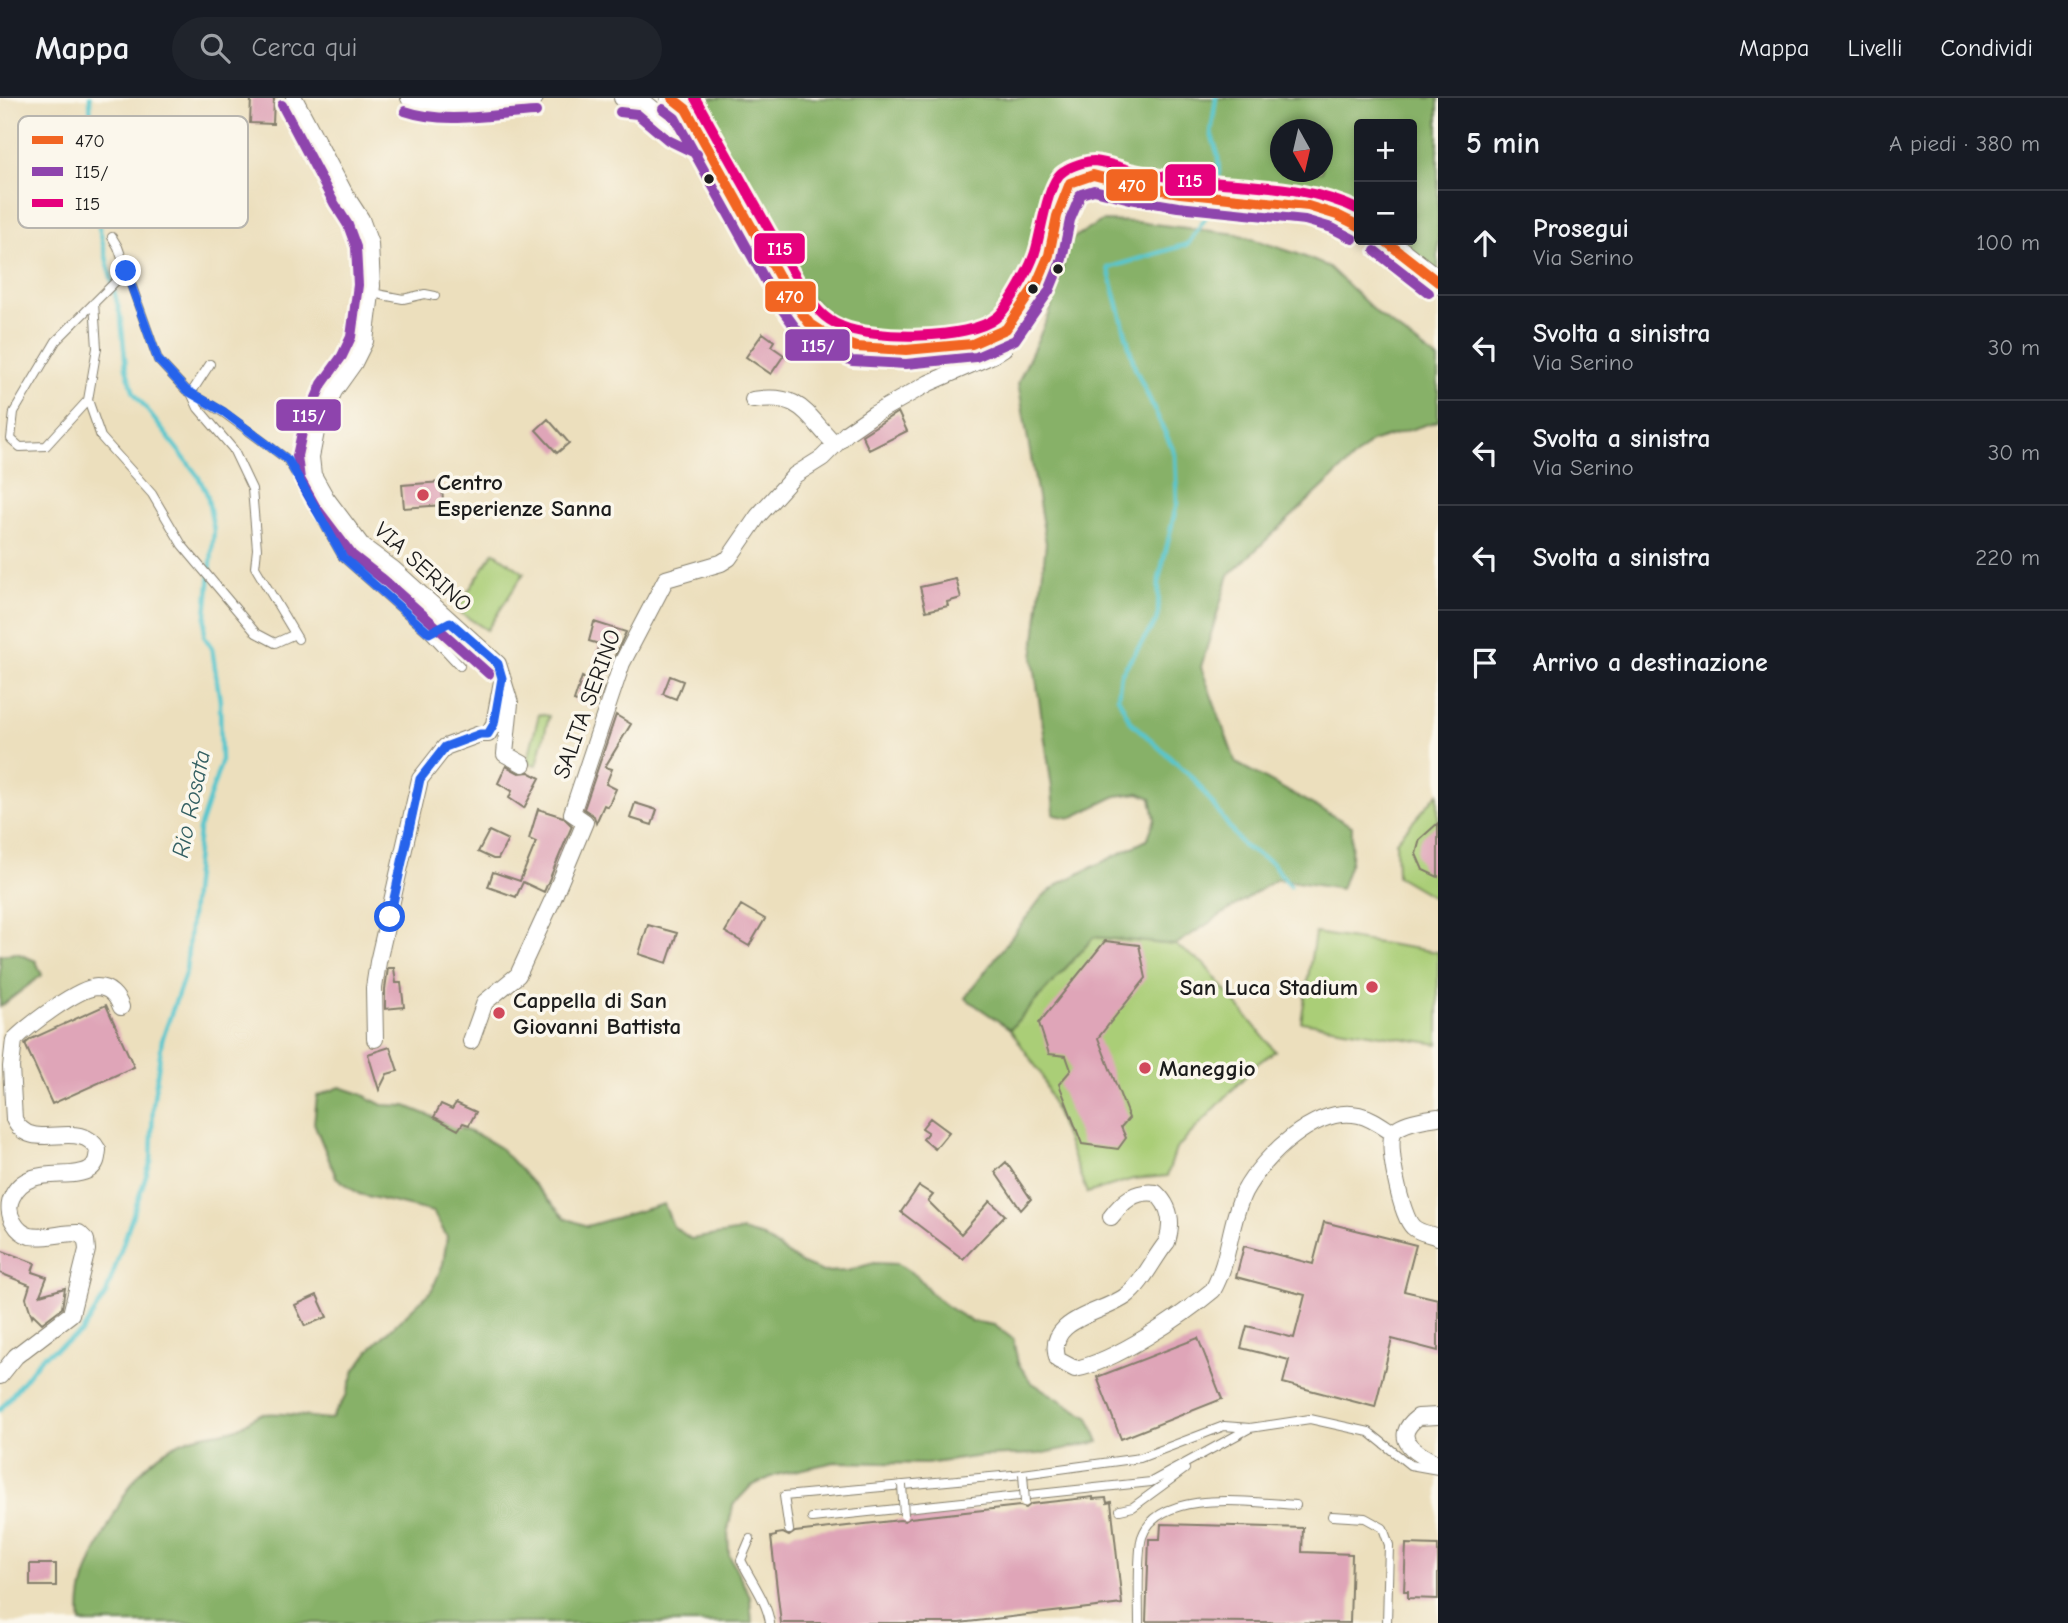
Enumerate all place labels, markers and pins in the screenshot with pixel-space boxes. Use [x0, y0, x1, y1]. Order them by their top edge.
unlabelled marker [702, 172, 716, 186]
unlabelled marker [1051, 262, 1065, 276]
unlabelled marker [1026, 282, 1040, 296]
place label: Centro Esperienze Sanna [437, 469, 612, 522]
marker: Centro Esperienze Sanna [415, 487, 431, 503]
place label: San Luca Stadium [1180, 974, 1358, 1001]
marker: San Luca Stadium [1364, 979, 1380, 995]
place label: Cappella di San Giovanni Battista [513, 987, 681, 1040]
marker: Cappella di San Giovanni Battista [491, 1005, 507, 1021]
place label: Maneggio [1159, 1055, 1256, 1082]
marker: Maneggio [1137, 1060, 1153, 1076]

